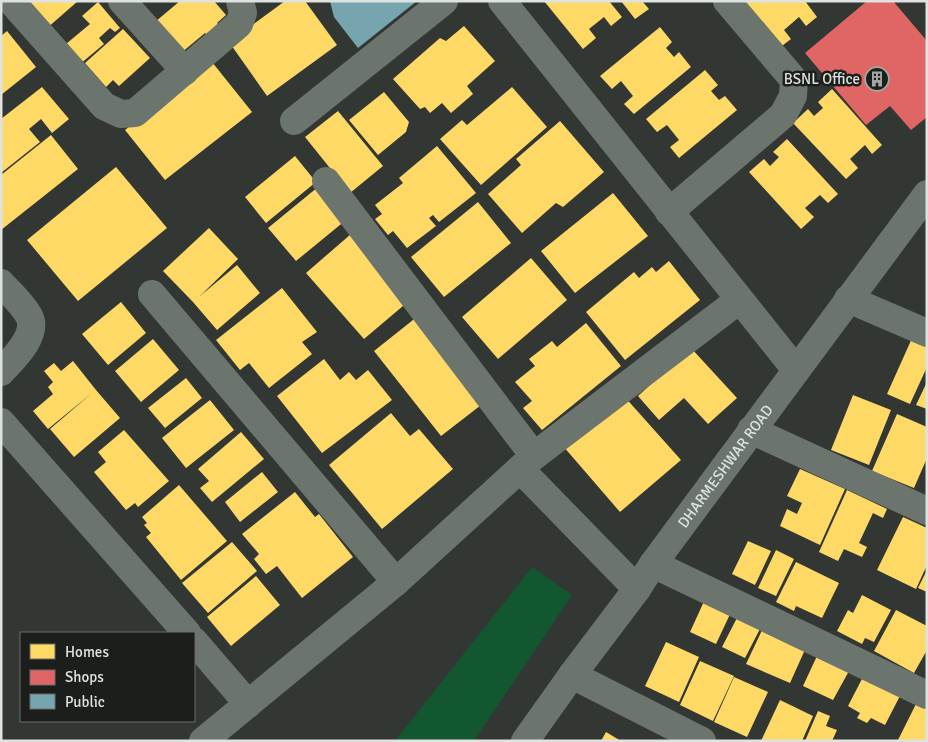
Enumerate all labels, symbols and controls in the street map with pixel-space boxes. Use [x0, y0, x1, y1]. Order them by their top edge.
building icon: BSNL Office [864, 66, 890, 92]
place label: BSNL Office [784, 70, 860, 88]
street label: DHARMESHWAR ROAD [674, 401, 777, 531]
legend [20, 632, 195, 722]
text: Homes [65, 643, 109, 661]
text: Shops [65, 668, 104, 686]
text: Public [65, 693, 105, 711]

